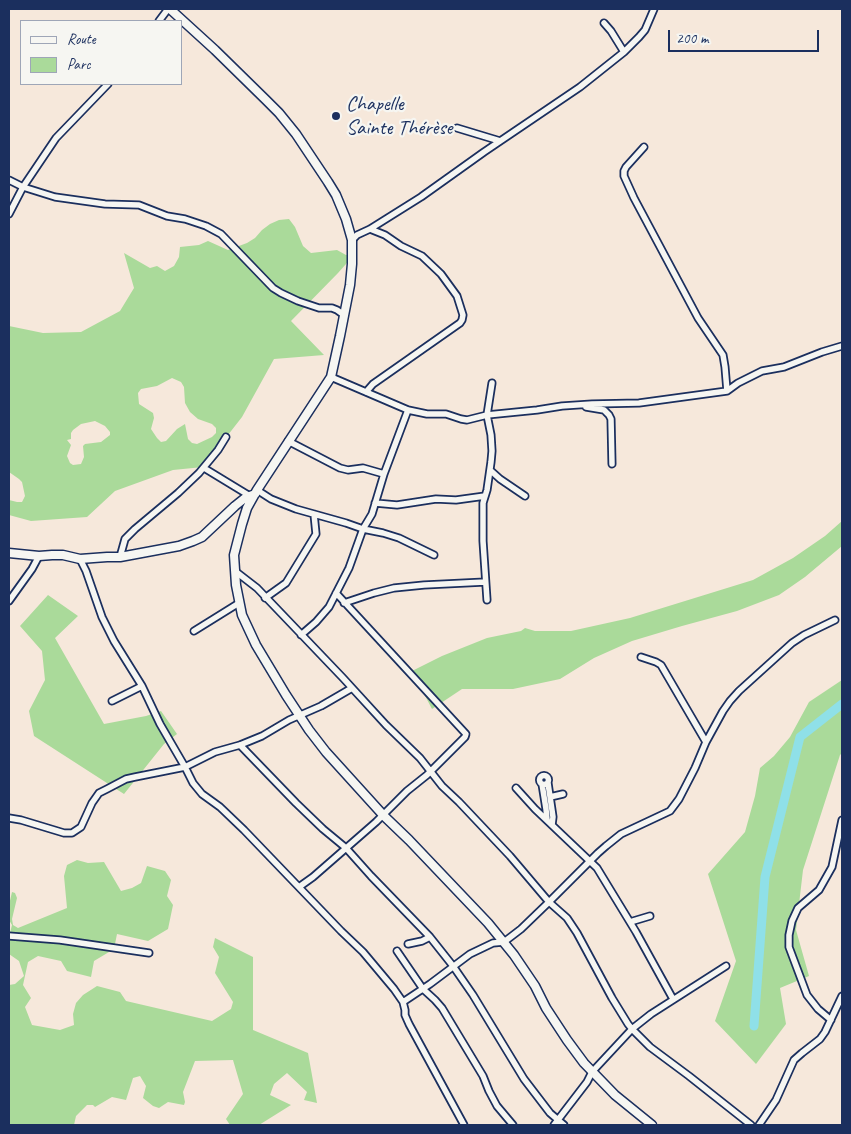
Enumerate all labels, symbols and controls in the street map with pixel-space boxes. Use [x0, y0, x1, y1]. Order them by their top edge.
legend [20, 20, 182, 85]
scale bar [671, 20, 822, 52]
text: 200 m [676, 29, 708, 48]
text: Route [67, 30, 96, 49]
text: Parc [67, 55, 91, 74]
place label: Chapelle Sainte Thérèse [346, 91, 452, 141]
marker: Chapelle Sainte Thérèse [330, 110, 342, 122]

